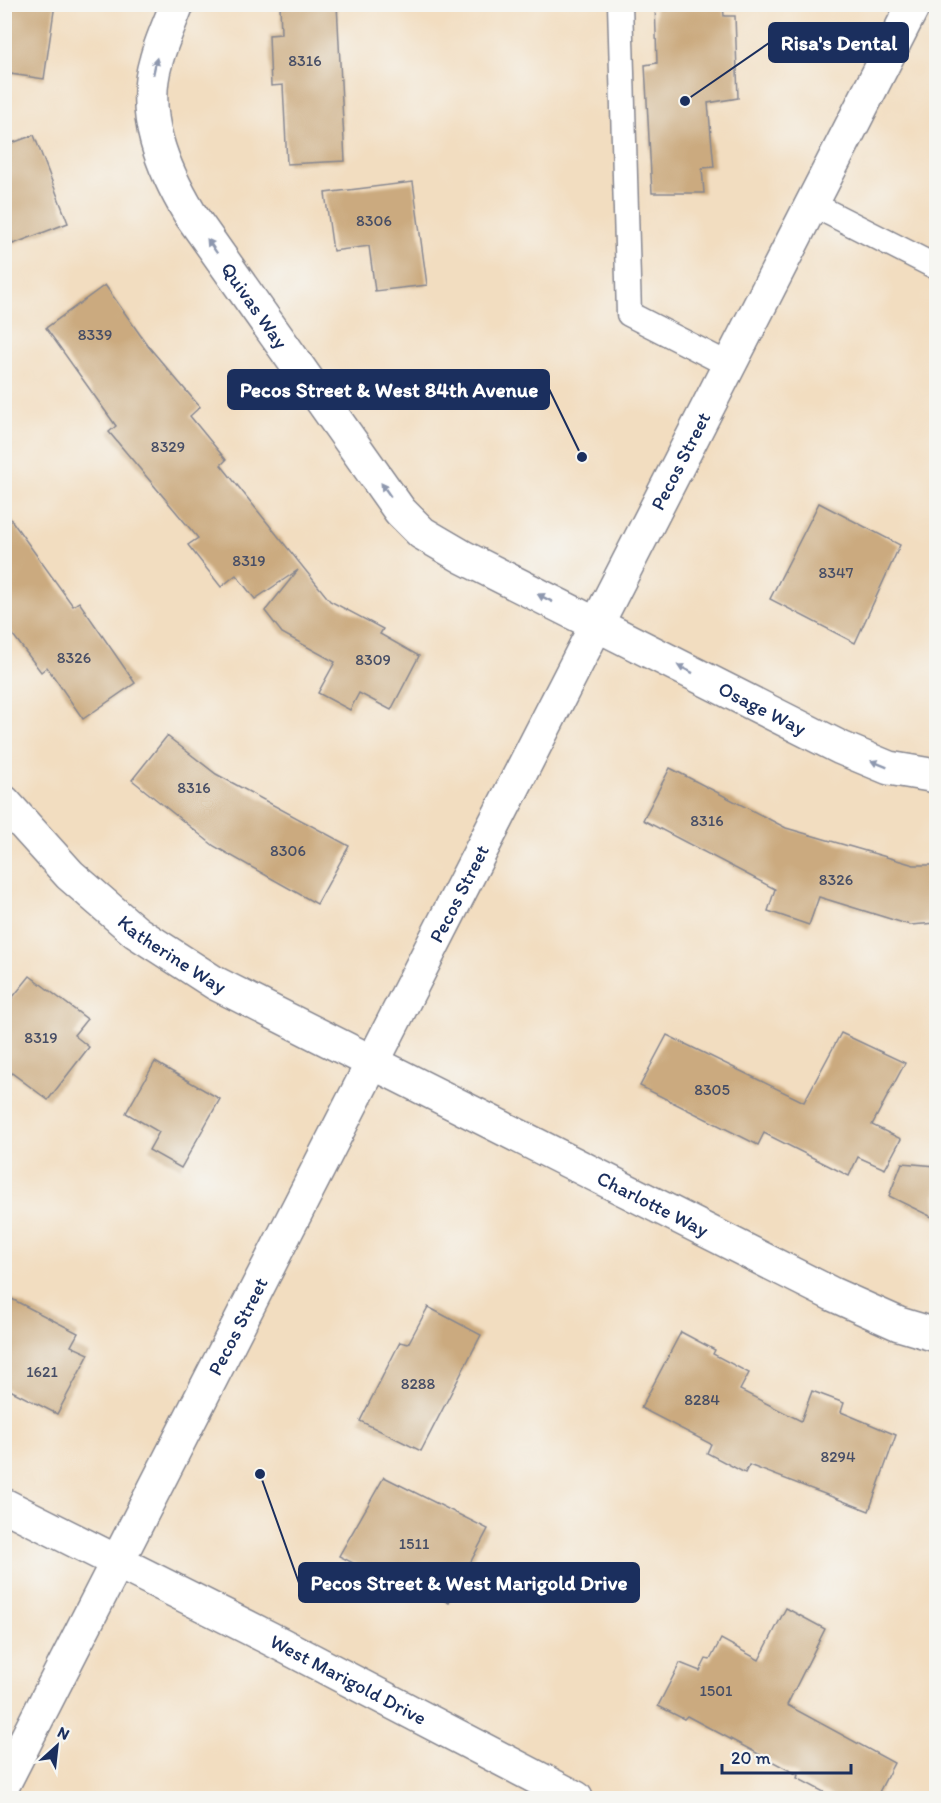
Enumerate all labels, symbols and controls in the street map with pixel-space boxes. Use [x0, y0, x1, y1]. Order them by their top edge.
callout: Risa's Dental [769, 23, 908, 62]
text: Risa's Dental [781, 30, 898, 55]
house number: 8316 [288, 51, 322, 70]
one-way arrow [151, 57, 160, 76]
house number: 8306 [356, 211, 392, 230]
one-way arrow [206, 238, 218, 254]
street label: Quivas Way [216, 258, 294, 353]
house number: 8339 [78, 325, 112, 344]
callout: Pecos Street & West 84th Avenue [228, 370, 549, 409]
text: Pecos Street & West 84th Avenue [240, 377, 538, 402]
street label: Pecos Street [645, 407, 715, 514]
house number: 8329 [151, 437, 185, 456]
one-way arrow [380, 483, 392, 499]
house number: 8319 [232, 551, 266, 570]
house number: 8347 [818, 563, 854, 582]
one-way arrow [536, 593, 553, 603]
house number: 8326 [57, 648, 91, 667]
house number: 8309 [355, 650, 391, 669]
one-way arrow [677, 664, 694, 674]
street label: Osage Way [715, 676, 811, 741]
one-way arrow [870, 759, 888, 769]
house number: 8316 [177, 778, 211, 797]
house number: 8316 [690, 811, 724, 830]
street label: Pecos Street [424, 840, 494, 947]
house number: 8306 [270, 841, 306, 860]
house number: 8326 [819, 870, 853, 889]
street label: Katherine Way [113, 910, 231, 999]
house number: 8319 [24, 1028, 58, 1047]
house number: 8305 [694, 1080, 730, 1099]
street label: Charlotte Way [593, 1166, 713, 1242]
street label: Pecos Street [203, 1273, 273, 1379]
house number: 1621 [26, 1362, 58, 1381]
house number: 8288 [401, 1374, 436, 1393]
house number: 8284 [684, 1390, 720, 1409]
house number: 8294 [820, 1447, 856, 1466]
house number: 1511 [399, 1534, 430, 1553]
callout: Pecos Street & West Marigold Drive [299, 1563, 639, 1602]
text: Pecos Street & West Marigold Drive [311, 1570, 627, 1596]
street label: West Marigold Drive [266, 1629, 430, 1730]
house number: 1501 [699, 1681, 733, 1700]
north arrow [27, 1716, 87, 1776]
text: N [54, 1722, 73, 1744]
scale bar [722, 1737, 851, 1775]
text: 20 m [731, 1747, 771, 1769]

